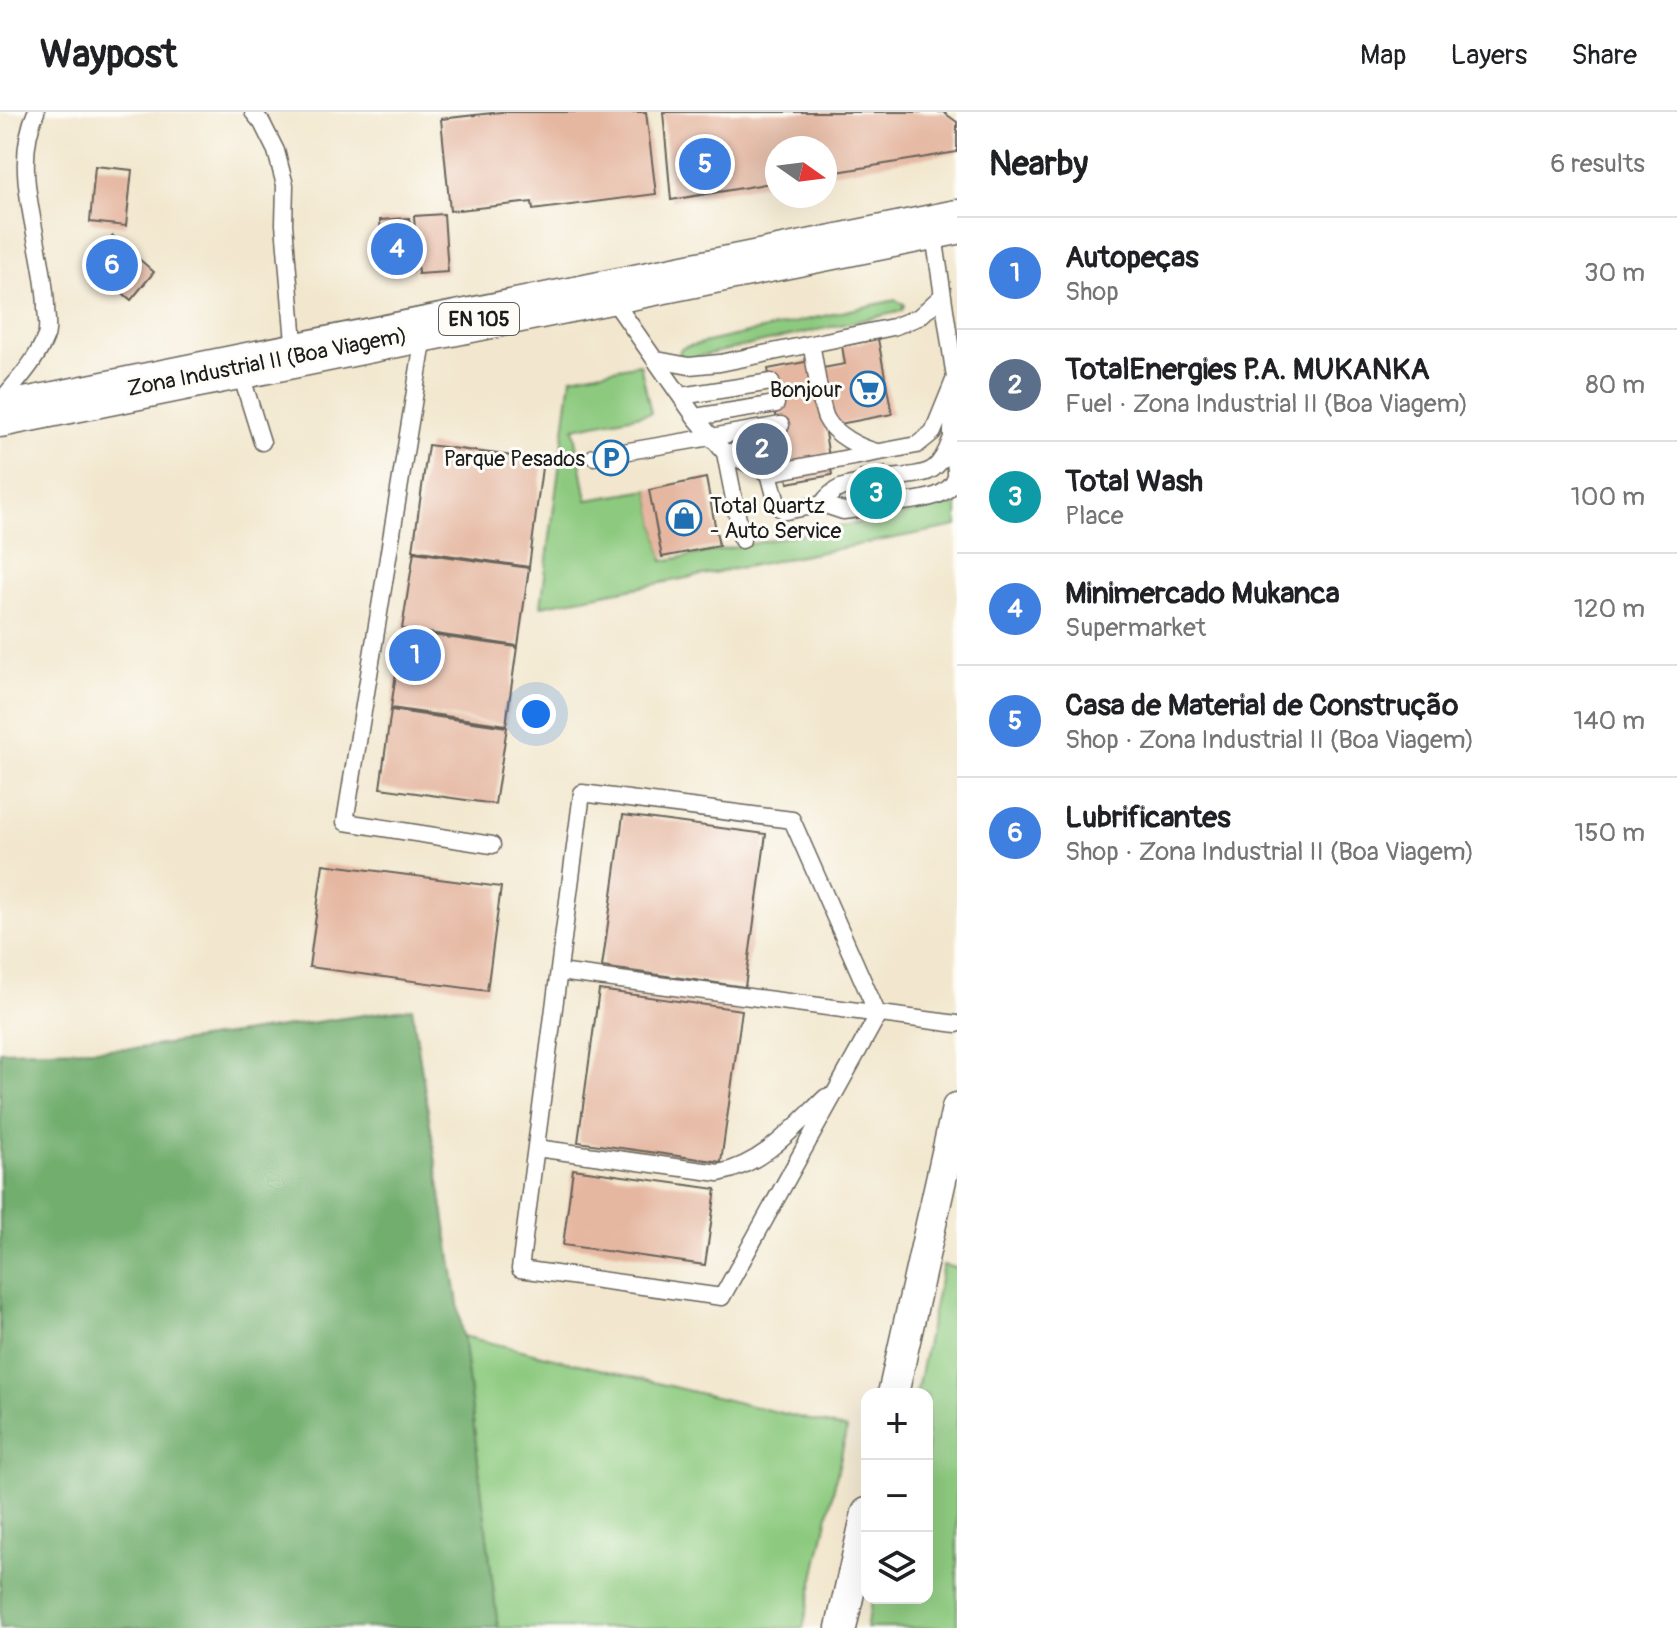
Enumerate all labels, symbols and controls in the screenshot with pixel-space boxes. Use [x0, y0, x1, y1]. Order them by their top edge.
text: Waypost [40, 31, 177, 79]
text: Map [1360, 38, 1406, 73]
text: Layers [1450, 38, 1527, 73]
text: Share [1571, 38, 1637, 73]
pin: 5 [679, 134, 731, 194]
north arrow [765, 136, 837, 208]
text: Nearby [989, 143, 1088, 186]
text: 6 results [1550, 148, 1645, 180]
pin: 4 [371, 219, 423, 279]
pin: 6 [86, 235, 138, 295]
text: Autopeças [1065, 239, 1199, 276]
text: 1 [1010, 257, 1020, 289]
text: 30 m [1584, 257, 1645, 289]
text: Shop [1065, 276, 1119, 308]
road number: EN 105 [439, 303, 519, 335]
street label: Zona Industrial II (Boa Viagem) [125, 321, 409, 403]
text: TotalEnergies P.A. MUKANKA [1065, 351, 1430, 388]
text: 2 [1008, 369, 1022, 401]
text: 80 m [1585, 369, 1645, 401]
supermarket icon: Bonjour [849, 370, 887, 408]
place label: Bonjour [770, 376, 842, 404]
text: Fuel · Zona Industrial II (Boa Viagem) [1065, 388, 1468, 420]
pin: 2 [736, 419, 788, 479]
parking icon: Parque Pesados [592, 439, 630, 477]
place label: Parque Pesados [444, 445, 585, 473]
pin: 3 [850, 463, 902, 523]
text: Total Wash [1065, 463, 1203, 500]
text: 3 [1008, 481, 1022, 513]
text: 100 m [1571, 481, 1645, 513]
place label: Total Quartz - Auto Service [710, 492, 842, 545]
shop icon: Total Quartz - Auto Service [665, 499, 703, 537]
text: Place [1065, 500, 1124, 532]
text: Minimercado Mukanca [1065, 575, 1340, 612]
text: 4 [1007, 593, 1023, 625]
text: 120 m [1574, 593, 1645, 625]
text: Supermarket [1065, 612, 1206, 644]
pin: 1 [389, 625, 441, 685]
text: Casa de Material de Construção [1065, 687, 1458, 724]
your location [516, 694, 556, 734]
text: 5 [1008, 705, 1022, 737]
text: 140 m [1573, 705, 1645, 737]
text: Shop · Zona Industrial II (Boa Viagem) [1065, 724, 1474, 756]
text: Lubrificantes [1065, 799, 1231, 836]
text: 6 [1007, 817, 1023, 849]
text: 150 m [1574, 817, 1645, 849]
text: Shop · Zona Industrial II (Boa Viagem) [1065, 836, 1474, 868]
map controls [861, 1388, 933, 1604]
button: + [861, 1388, 933, 1460]
button: − [861, 1460, 933, 1532]
button: layers [861, 1532, 933, 1604]

